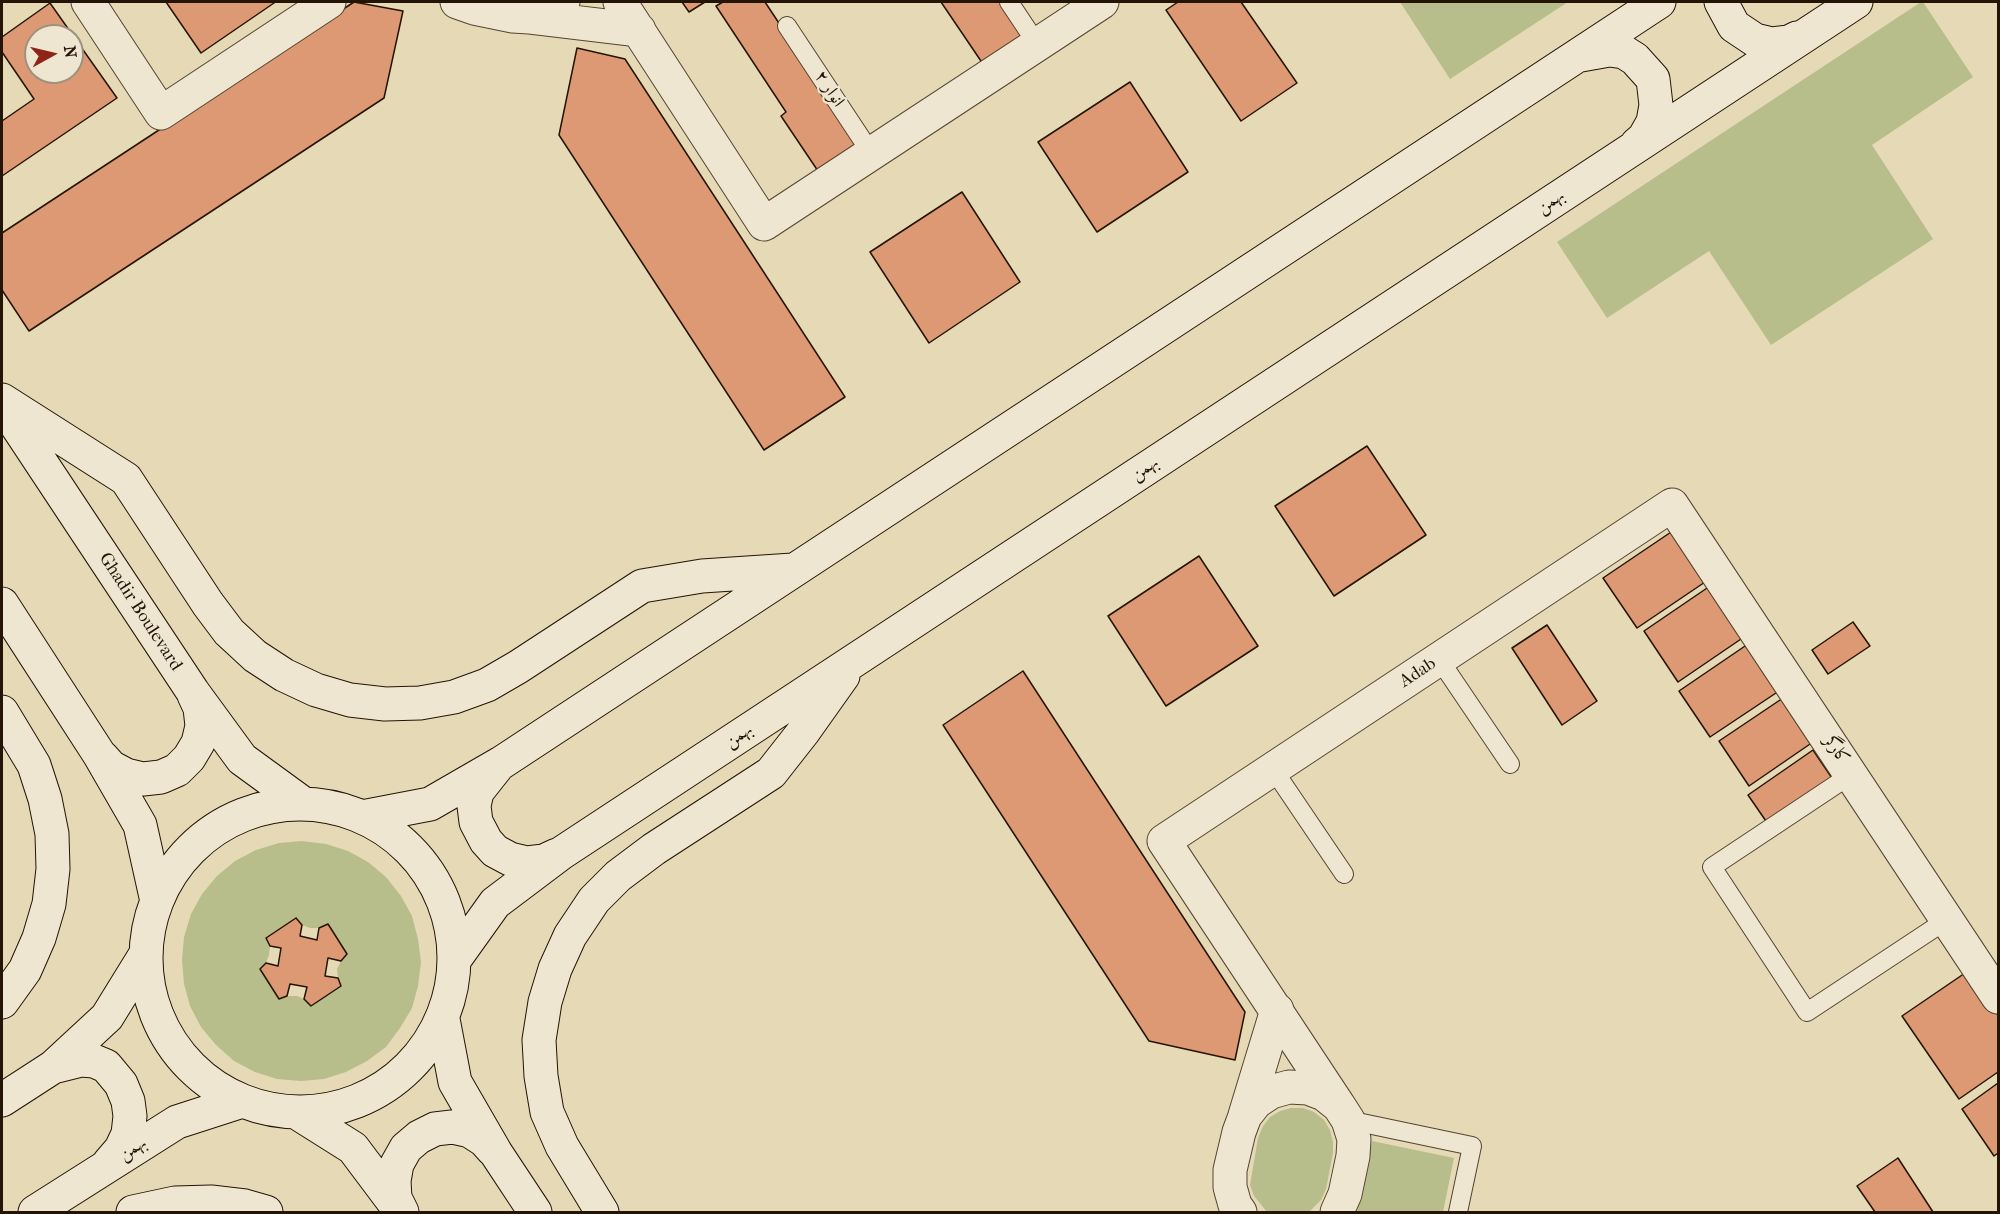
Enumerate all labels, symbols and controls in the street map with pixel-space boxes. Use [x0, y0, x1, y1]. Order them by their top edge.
north arrow [24, 24, 84, 84]
text: N [60, 44, 81, 59]
street label: انوار ۲ [809, 67, 849, 111]
street label: بهمن [1533, 185, 1569, 219]
street label: بهمن [1127, 452, 1163, 486]
street label: Ghadir Boulevard [94, 549, 186, 675]
street label: Adab [1396, 653, 1440, 693]
street label: بهمن [721, 719, 757, 753]
street label: کارگر [1818, 731, 1854, 769]
street label: بهمن [115, 1132, 151, 1166]

